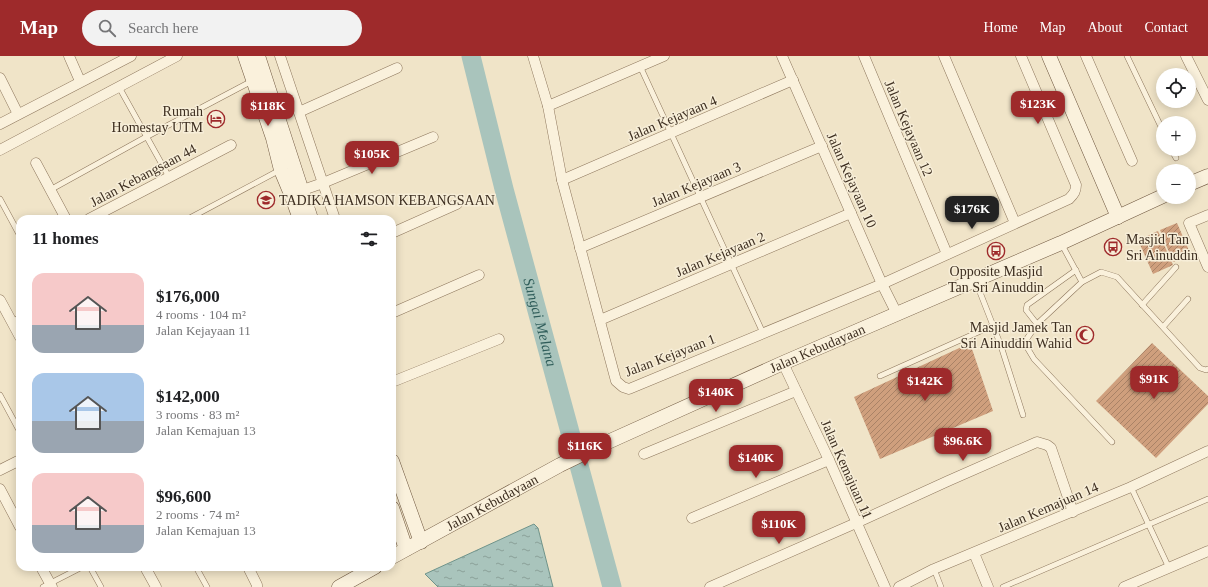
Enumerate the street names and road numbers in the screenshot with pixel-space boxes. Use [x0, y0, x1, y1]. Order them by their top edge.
street label: Jalan Kejayaan 12 [882, 78, 935, 178]
street label: Jalan Kejayaan 4 [625, 93, 719, 144]
street label: Jalan Kejayaan 10 [824, 130, 879, 230]
street label: Jalan Kebangsaan 44 [88, 141, 199, 210]
street label: Jalan Kejayaan 3 [649, 159, 743, 210]
street label: Jalan Kejayaan 2 [673, 229, 767, 280]
street label: Jalan Kebudayaan [767, 322, 867, 376]
street label: Jalan Kejayaan 1 [623, 331, 718, 380]
street label: Jalan Kemajuan 11 [818, 417, 875, 521]
street label: Jalan Kebudayaan [444, 472, 541, 534]
street label: Jalan Kemajuan 14 [996, 480, 1101, 535]

